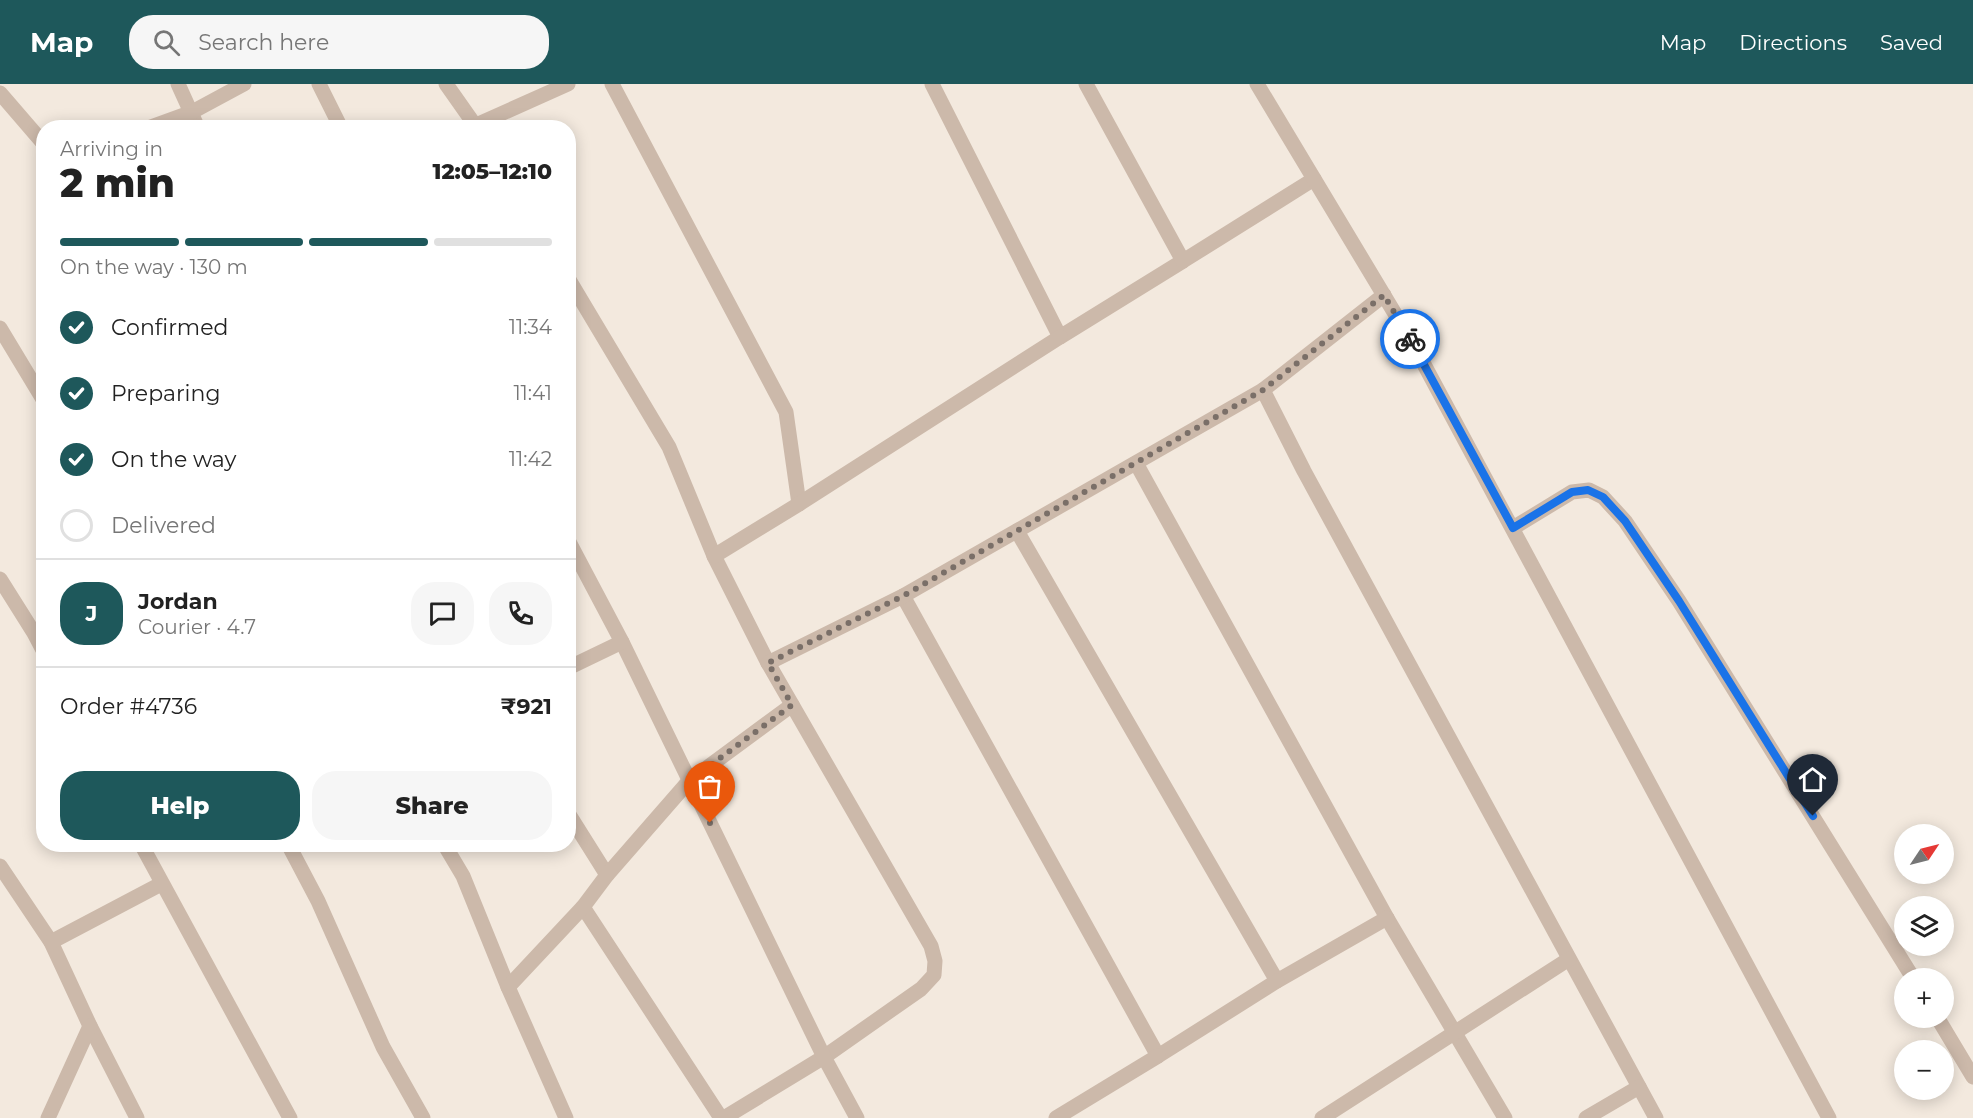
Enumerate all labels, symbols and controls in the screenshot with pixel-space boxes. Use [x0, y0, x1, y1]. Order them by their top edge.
search box [129, 15, 549, 69]
text: Map [30, 25, 93, 59]
icon: search [150, 26, 183, 59]
text: Search here [198, 29, 329, 56]
text: Map [1660, 30, 1706, 55]
text: Directions [1739, 30, 1847, 55]
text: Saved [1880, 30, 1943, 55]
text: Arriving in [60, 137, 163, 161]
text: 12:05–12:10 [432, 158, 552, 185]
text: 2 min [60, 159, 175, 207]
text: On the way · 130 m [60, 255, 248, 279]
courier [1380, 309, 1440, 369]
icon: check [60, 311, 93, 344]
text: Confirmed [111, 314, 228, 341]
text: 11:34 [509, 315, 552, 339]
icon: bike [1394, 323, 1427, 356]
icon: check [60, 377, 93, 410]
text: Preparing [111, 380, 220, 407]
text: 11:41 [513, 381, 552, 405]
icon: check [60, 443, 93, 476]
text: On the way [111, 446, 236, 473]
text: 11:42 [509, 447, 552, 471]
text: Delivered [111, 512, 216, 539]
button: chat [411, 582, 474, 645]
button: phone [489, 582, 552, 645]
text: Jordan [138, 588, 218, 615]
text: J [86, 600, 97, 627]
text: Courier · 4.7 [138, 615, 256, 639]
text: Order #4736 [60, 693, 197, 720]
text: ₹921 [501, 693, 552, 720]
pin [1787, 754, 1838, 816]
pin [684, 761, 735, 823]
icon: home [1796, 763, 1829, 796]
icon: bag [693, 770, 726, 803]
button: Help [60, 771, 300, 840]
button: Share [312, 771, 552, 840]
north arrow [1894, 824, 1954, 884]
map controls [1894, 824, 1954, 1100]
button: layers [1894, 896, 1954, 956]
button: + [1894, 968, 1954, 1028]
button: − [1894, 1040, 1954, 1100]

